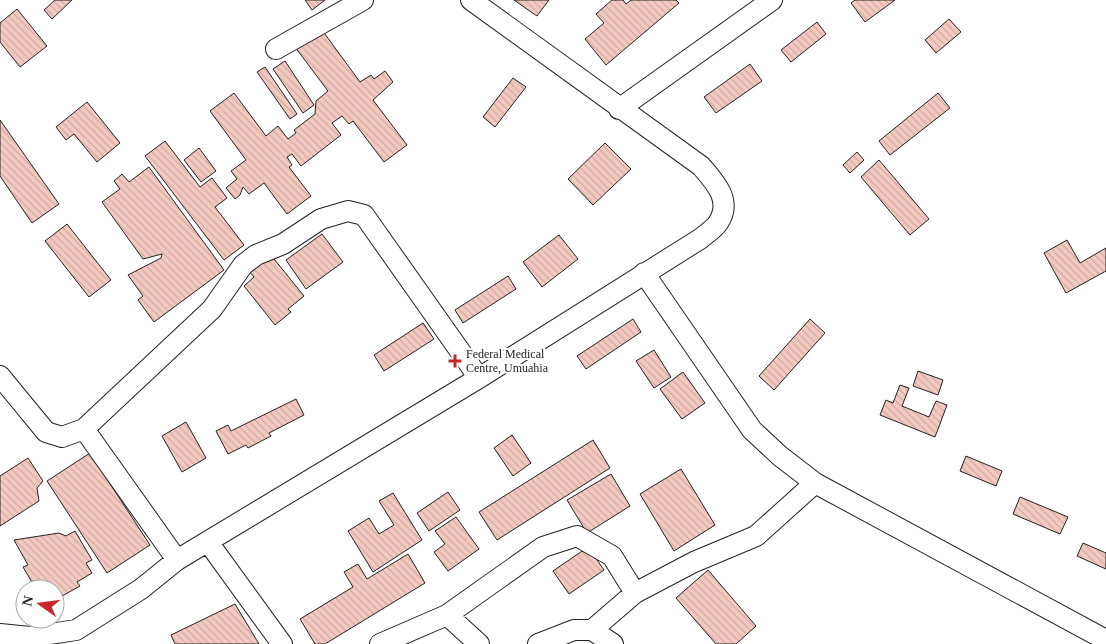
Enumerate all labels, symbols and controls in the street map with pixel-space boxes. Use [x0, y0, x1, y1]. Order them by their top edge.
place label: Federal Medical Centre, Umuahia [466, 347, 549, 375]
marker: Federal Medical Centre, Umuahia [448, 354, 462, 368]
north arrow [15, 579, 65, 629]
text: N [19, 594, 36, 608]

